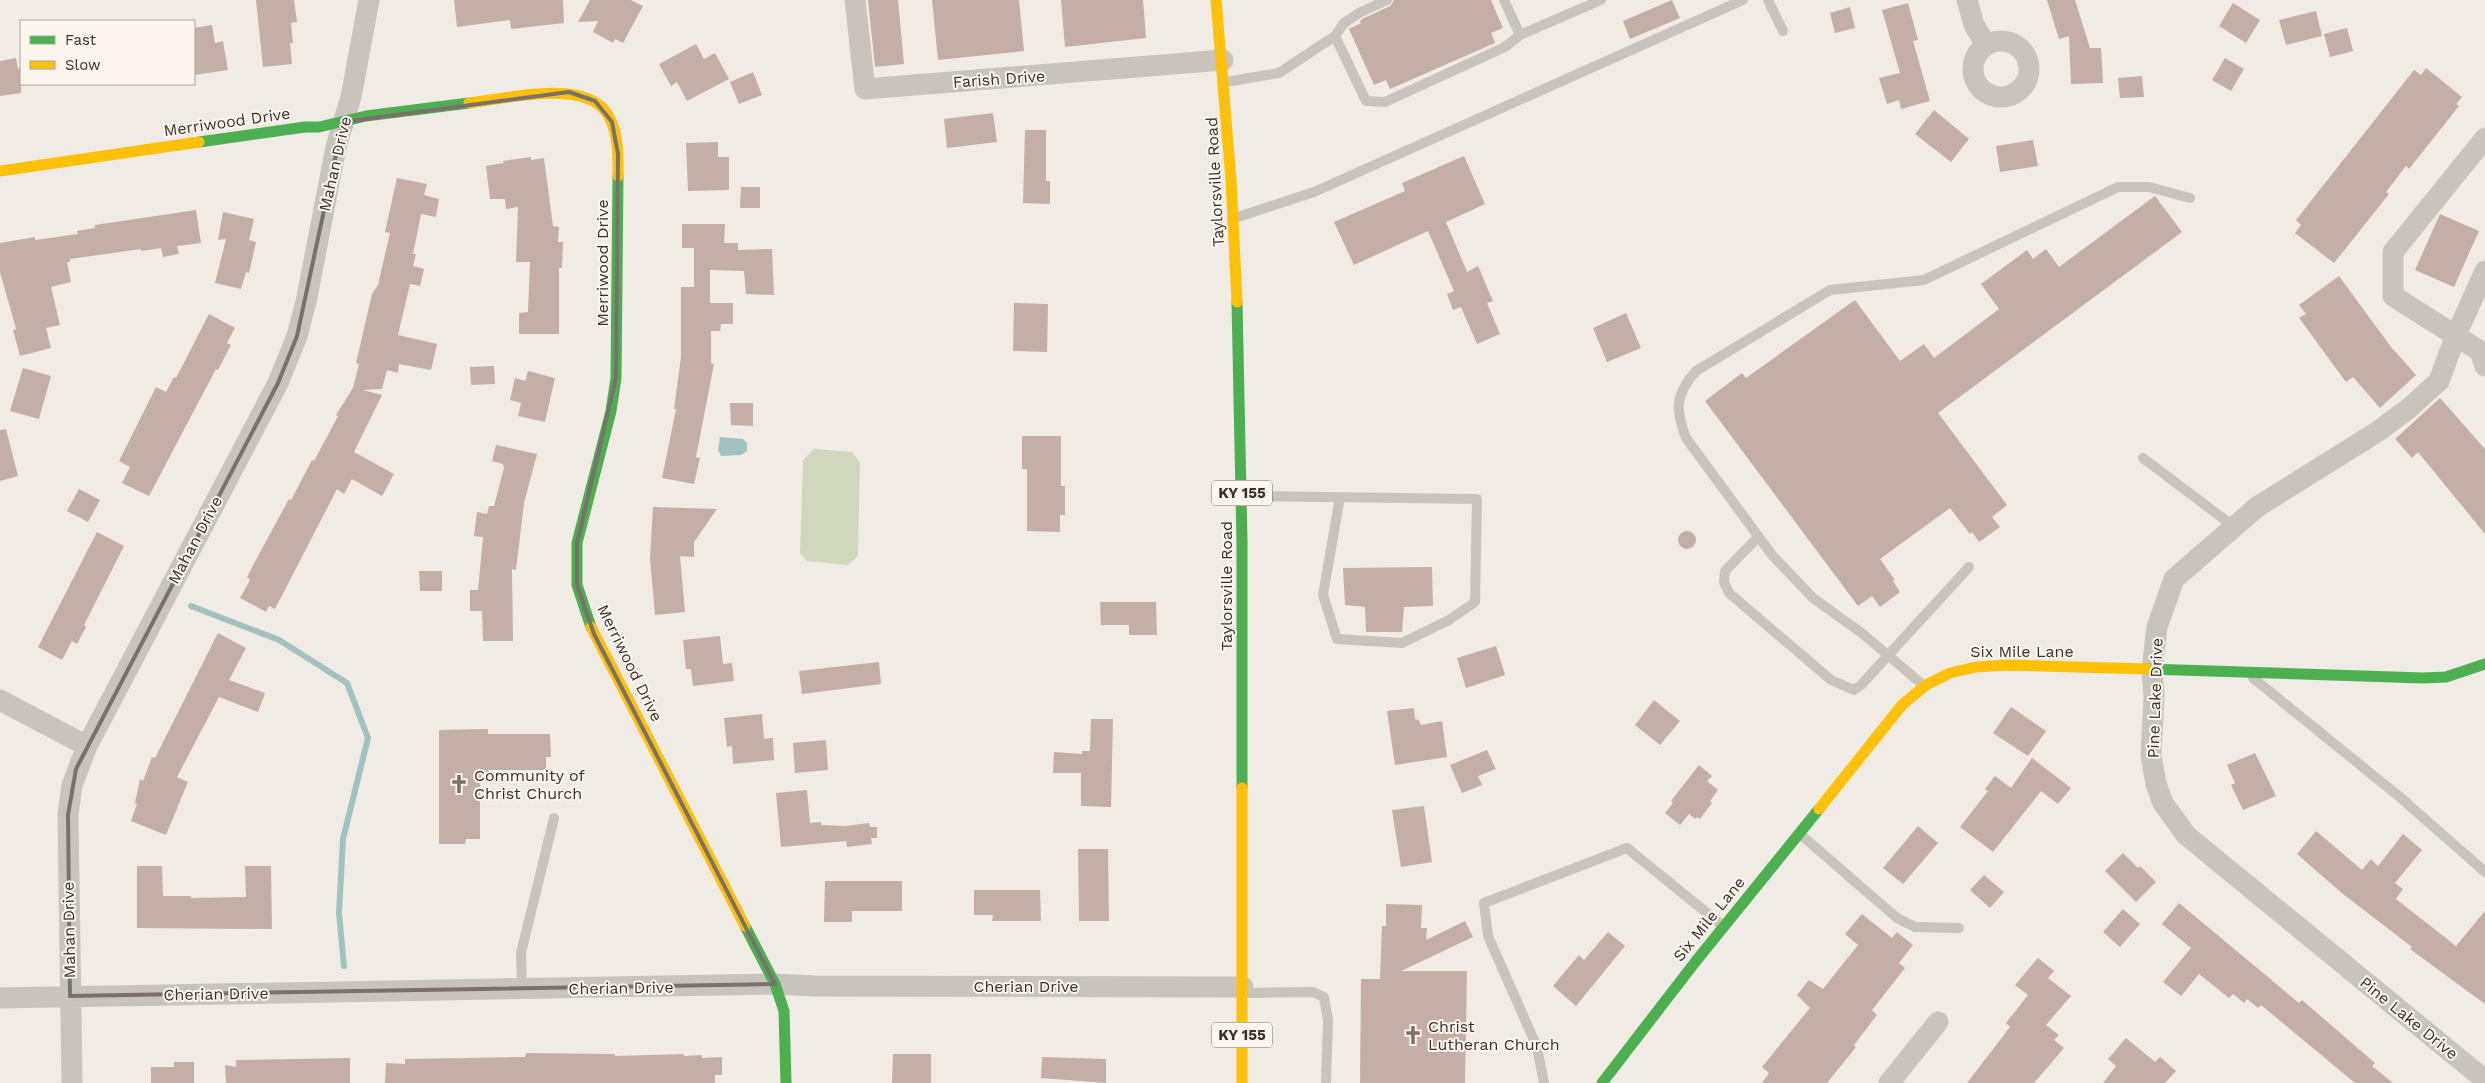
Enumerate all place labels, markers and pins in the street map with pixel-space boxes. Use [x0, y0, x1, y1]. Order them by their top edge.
place label: Community of Christ Church [474, 766, 586, 803]
church icon: Community of Christ Church [448, 773, 470, 795]
place label: Christ Lutheran Church [1428, 1017, 1560, 1054]
church icon: Christ Lutheran Church [1402, 1024, 1424, 1046]

